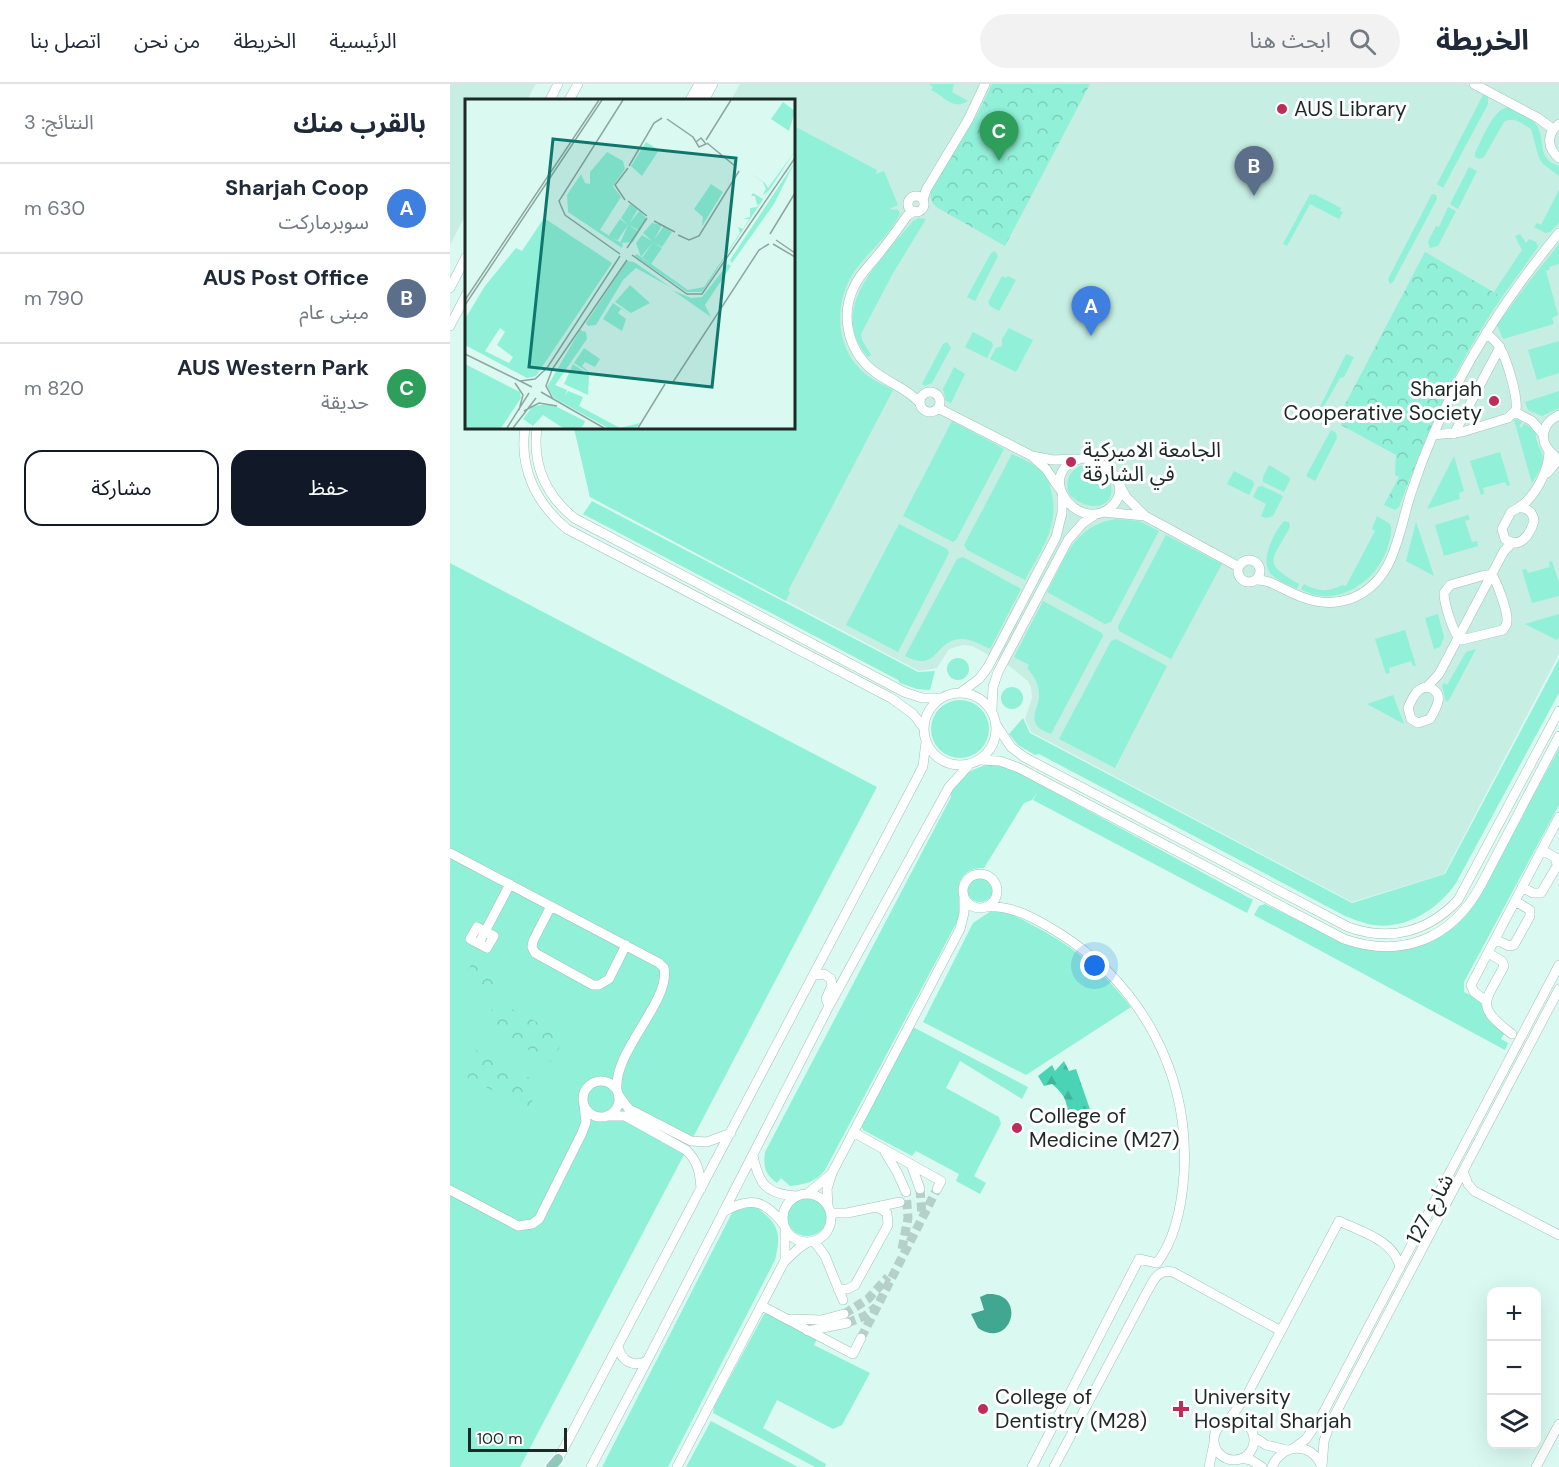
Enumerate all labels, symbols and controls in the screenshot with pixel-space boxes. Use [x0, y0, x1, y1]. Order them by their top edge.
search box [980, 14, 1400, 68]
text: الخريطة [1436, 22, 1529, 59]
icon: search [1346, 25, 1379, 58]
text: ابحث هنا [1249, 26, 1331, 55]
text: اتصل بنا [30, 27, 101, 55]
text: من نحن [134, 27, 200, 55]
text: الخريطة [233, 27, 296, 55]
text: الرئيسية [329, 27, 397, 55]
place label: AUS Library [1294, 95, 1407, 123]
inset map [465, 99, 795, 429]
marker: AUS Library [1275, 102, 1289, 116]
text: بالقرب منك [293, 106, 426, 140]
text: النتائج: 3 [24, 109, 94, 135]
pin: C [980, 112, 1018, 161]
pin: B [1234, 147, 1274, 196]
text: Sharjah Coop [225, 173, 369, 202]
text: 630 m [24, 195, 85, 221]
text: A [399, 195, 414, 221]
text: سوبرماركت [278, 209, 369, 235]
text: AUS Post Office [203, 263, 369, 292]
text: 790 m [24, 285, 84, 311]
text: B [400, 285, 413, 311]
pin: A [1072, 286, 1110, 336]
text: مبنى عام [299, 299, 369, 325]
text: AUS Western Park [177, 353, 369, 382]
text: 820 m [24, 375, 84, 401]
text: C [399, 375, 414, 401]
place label: Sharjah Cooperative Society [1284, 375, 1482, 427]
text: حديقة [321, 389, 369, 415]
marker: Sharjah Cooperative Society [1487, 394, 1501, 408]
place label: الجامعة الاميركية في الشارقة [1083, 436, 1221, 490]
button: مشاركة [24, 450, 219, 526]
button: حفظ [231, 450, 426, 526]
marker: الجامعة الاميركية في الشارقة [1064, 455, 1078, 469]
your location [1080, 951, 1109, 980]
place label: College of Medicine (M27) [1029, 1102, 1180, 1154]
marker: College of Medicine (M27) [1010, 1121, 1024, 1135]
street label: شارع 127 [1400, 1169, 1461, 1250]
map controls [1487, 1287, 1541, 1449]
button: + [1487, 1287, 1541, 1341]
button: − [1487, 1341, 1541, 1395]
place label: College of Dentistry (M28) [995, 1383, 1147, 1435]
place label: University Hospital Sharjah [1194, 1383, 1351, 1435]
button: layers [1487, 1395, 1541, 1449]
marker: University Hospital Sharjah [1172, 1400, 1190, 1418]
marker: College of Dentistry (M28) [976, 1402, 990, 1416]
scale bar [468, 1425, 567, 1452]
text: 100 m [477, 1428, 522, 1449]

